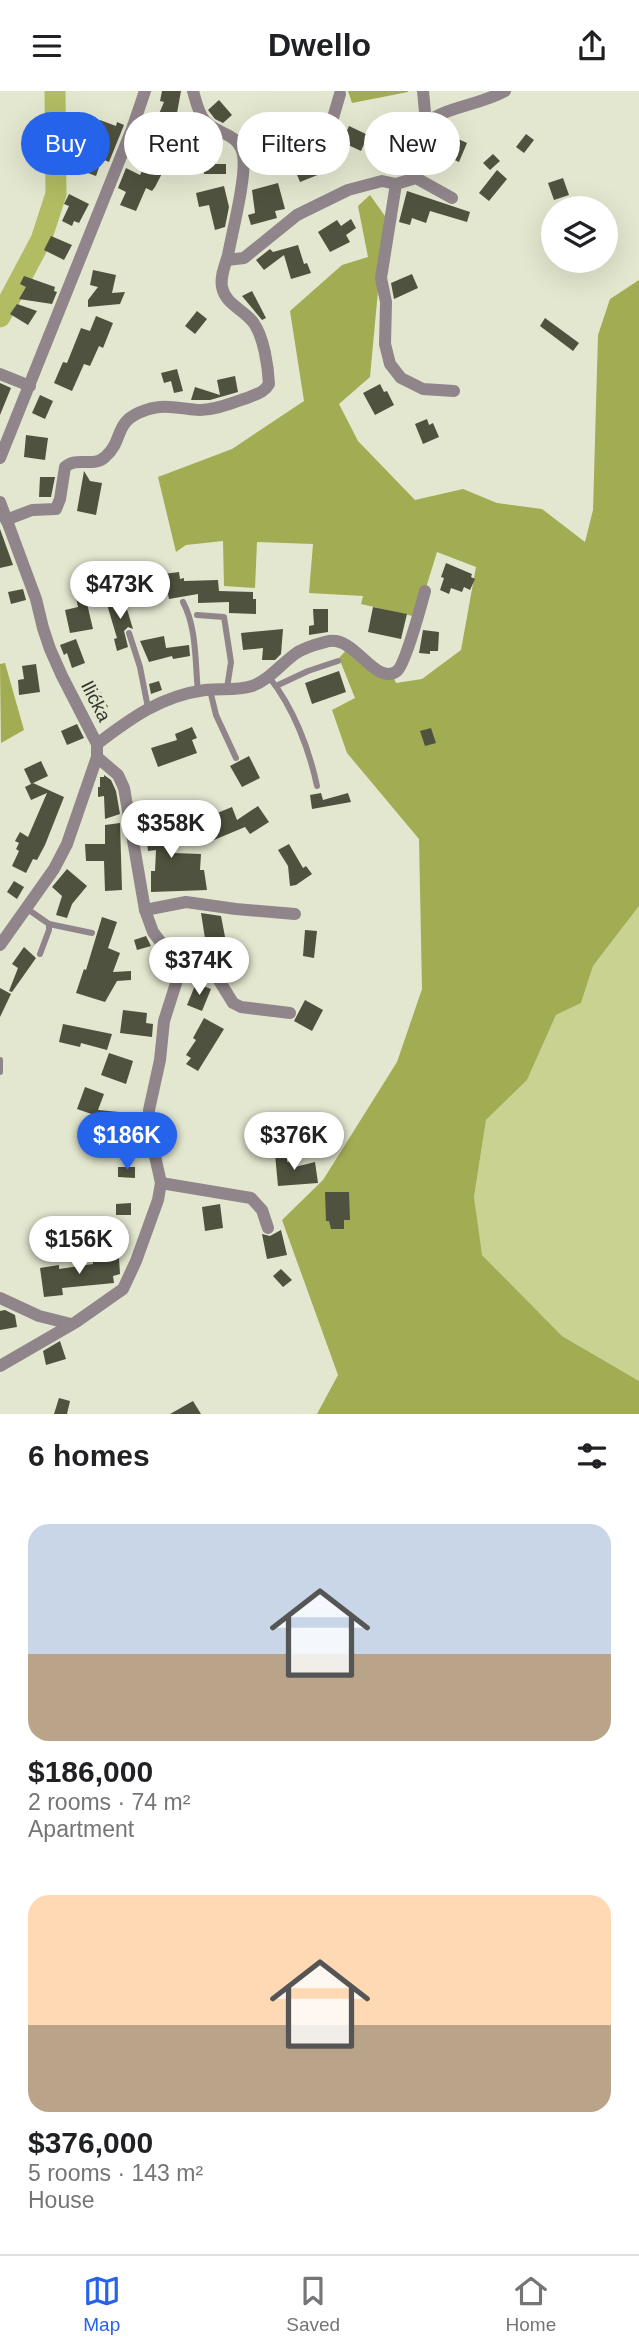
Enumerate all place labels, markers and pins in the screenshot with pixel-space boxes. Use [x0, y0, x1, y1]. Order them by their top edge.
pin: $473K [71, 561, 169, 621]
pin: $358K [122, 801, 220, 860]
pin: $374K [150, 937, 248, 997]
pin: $186K [78, 1112, 176, 1172]
pin: $376K [245, 1112, 343, 1172]
pin: $156K [30, 1217, 128, 1276]

